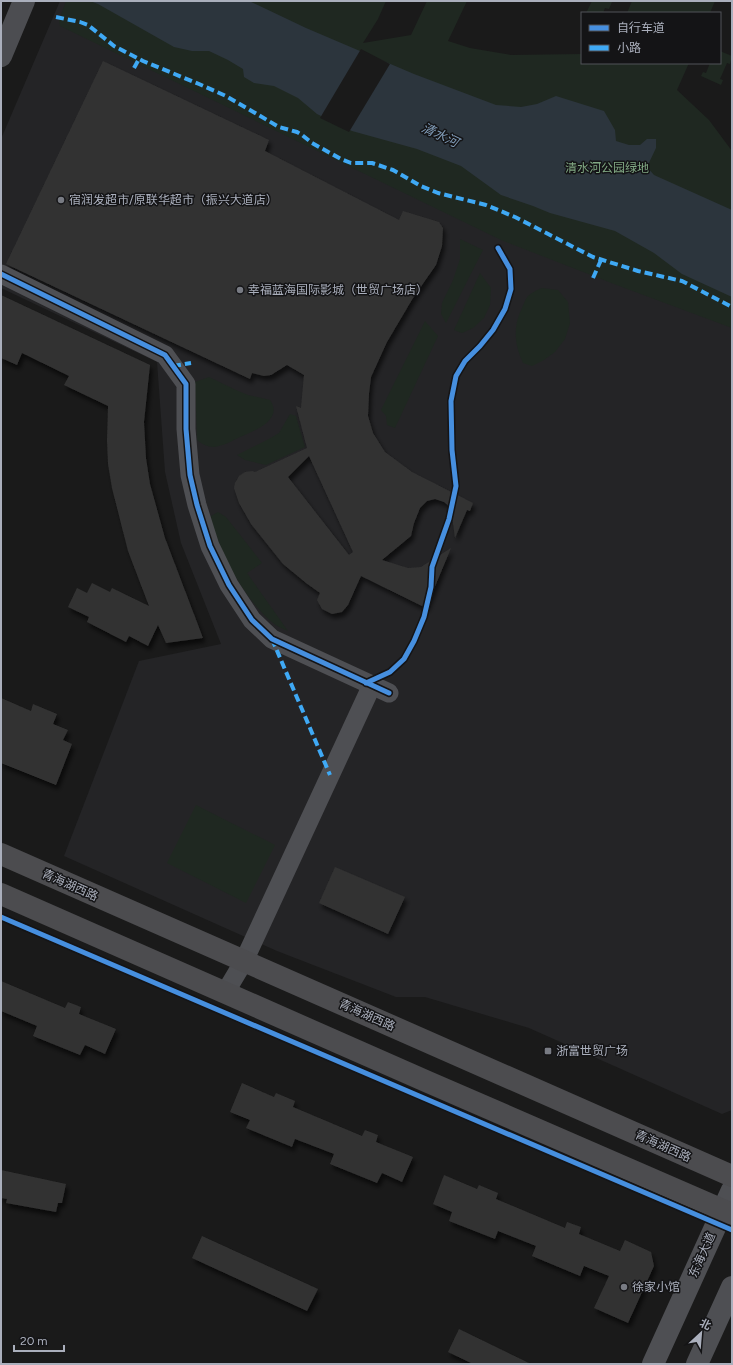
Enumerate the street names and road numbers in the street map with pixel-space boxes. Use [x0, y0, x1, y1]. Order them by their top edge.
street label: 青海湖西路 [40, 866, 100, 904]
street label: 青海湖西路 [337, 996, 397, 1034]
street label: 青海湖西路 [633, 1127, 693, 1165]
street label: 东海大道 [686, 1230, 718, 1280]

